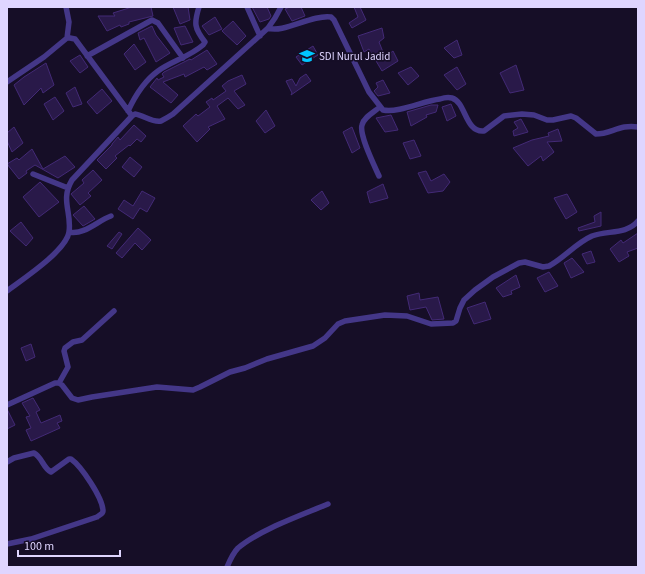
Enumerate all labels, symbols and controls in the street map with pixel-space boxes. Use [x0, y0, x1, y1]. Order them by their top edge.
school or university icon: SDI Nurul Jadid [298, 47, 316, 65]
place label: SDI Nurul Jadid [319, 49, 390, 64]
scale bar [18, 532, 120, 558]
text: 100 m [24, 538, 54, 555]

